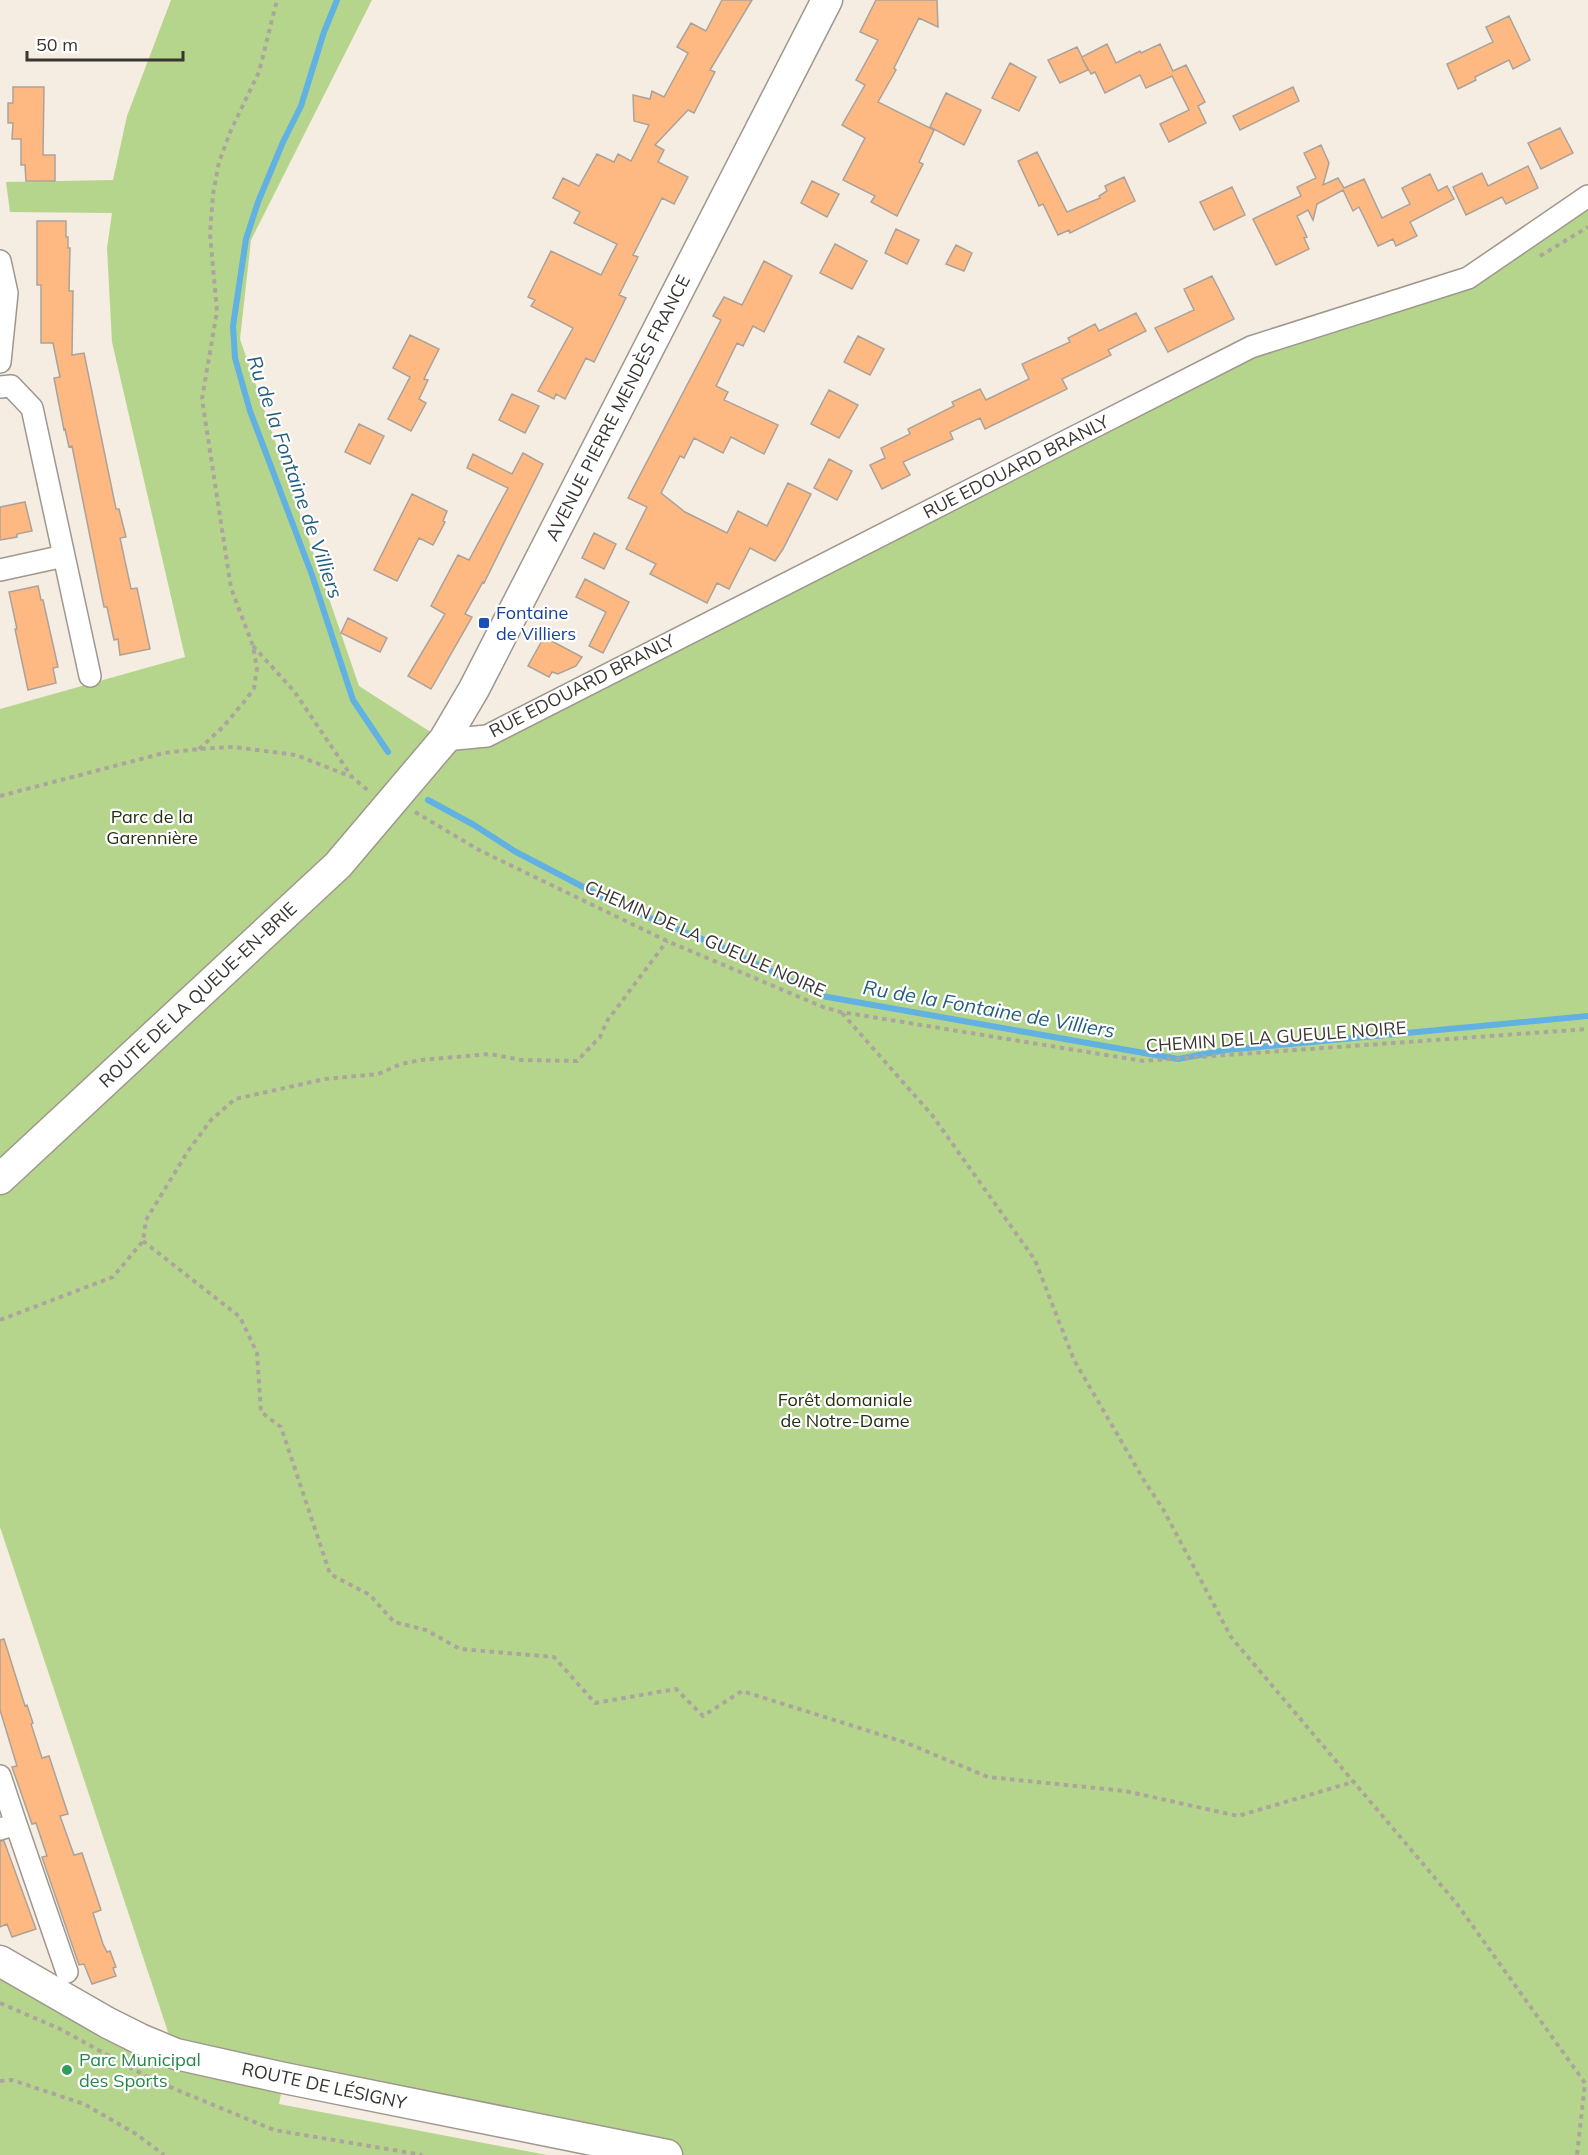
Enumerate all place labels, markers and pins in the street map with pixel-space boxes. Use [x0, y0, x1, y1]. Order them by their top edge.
place label: Fontaine de Villiers [496, 601, 576, 645]
marker: Fontaine de Villiers [477, 616, 491, 630]
place label: Parc Municipal des Sports [79, 2048, 201, 2092]
marker: Parc Municipal des Sports [60, 2063, 74, 2077]

